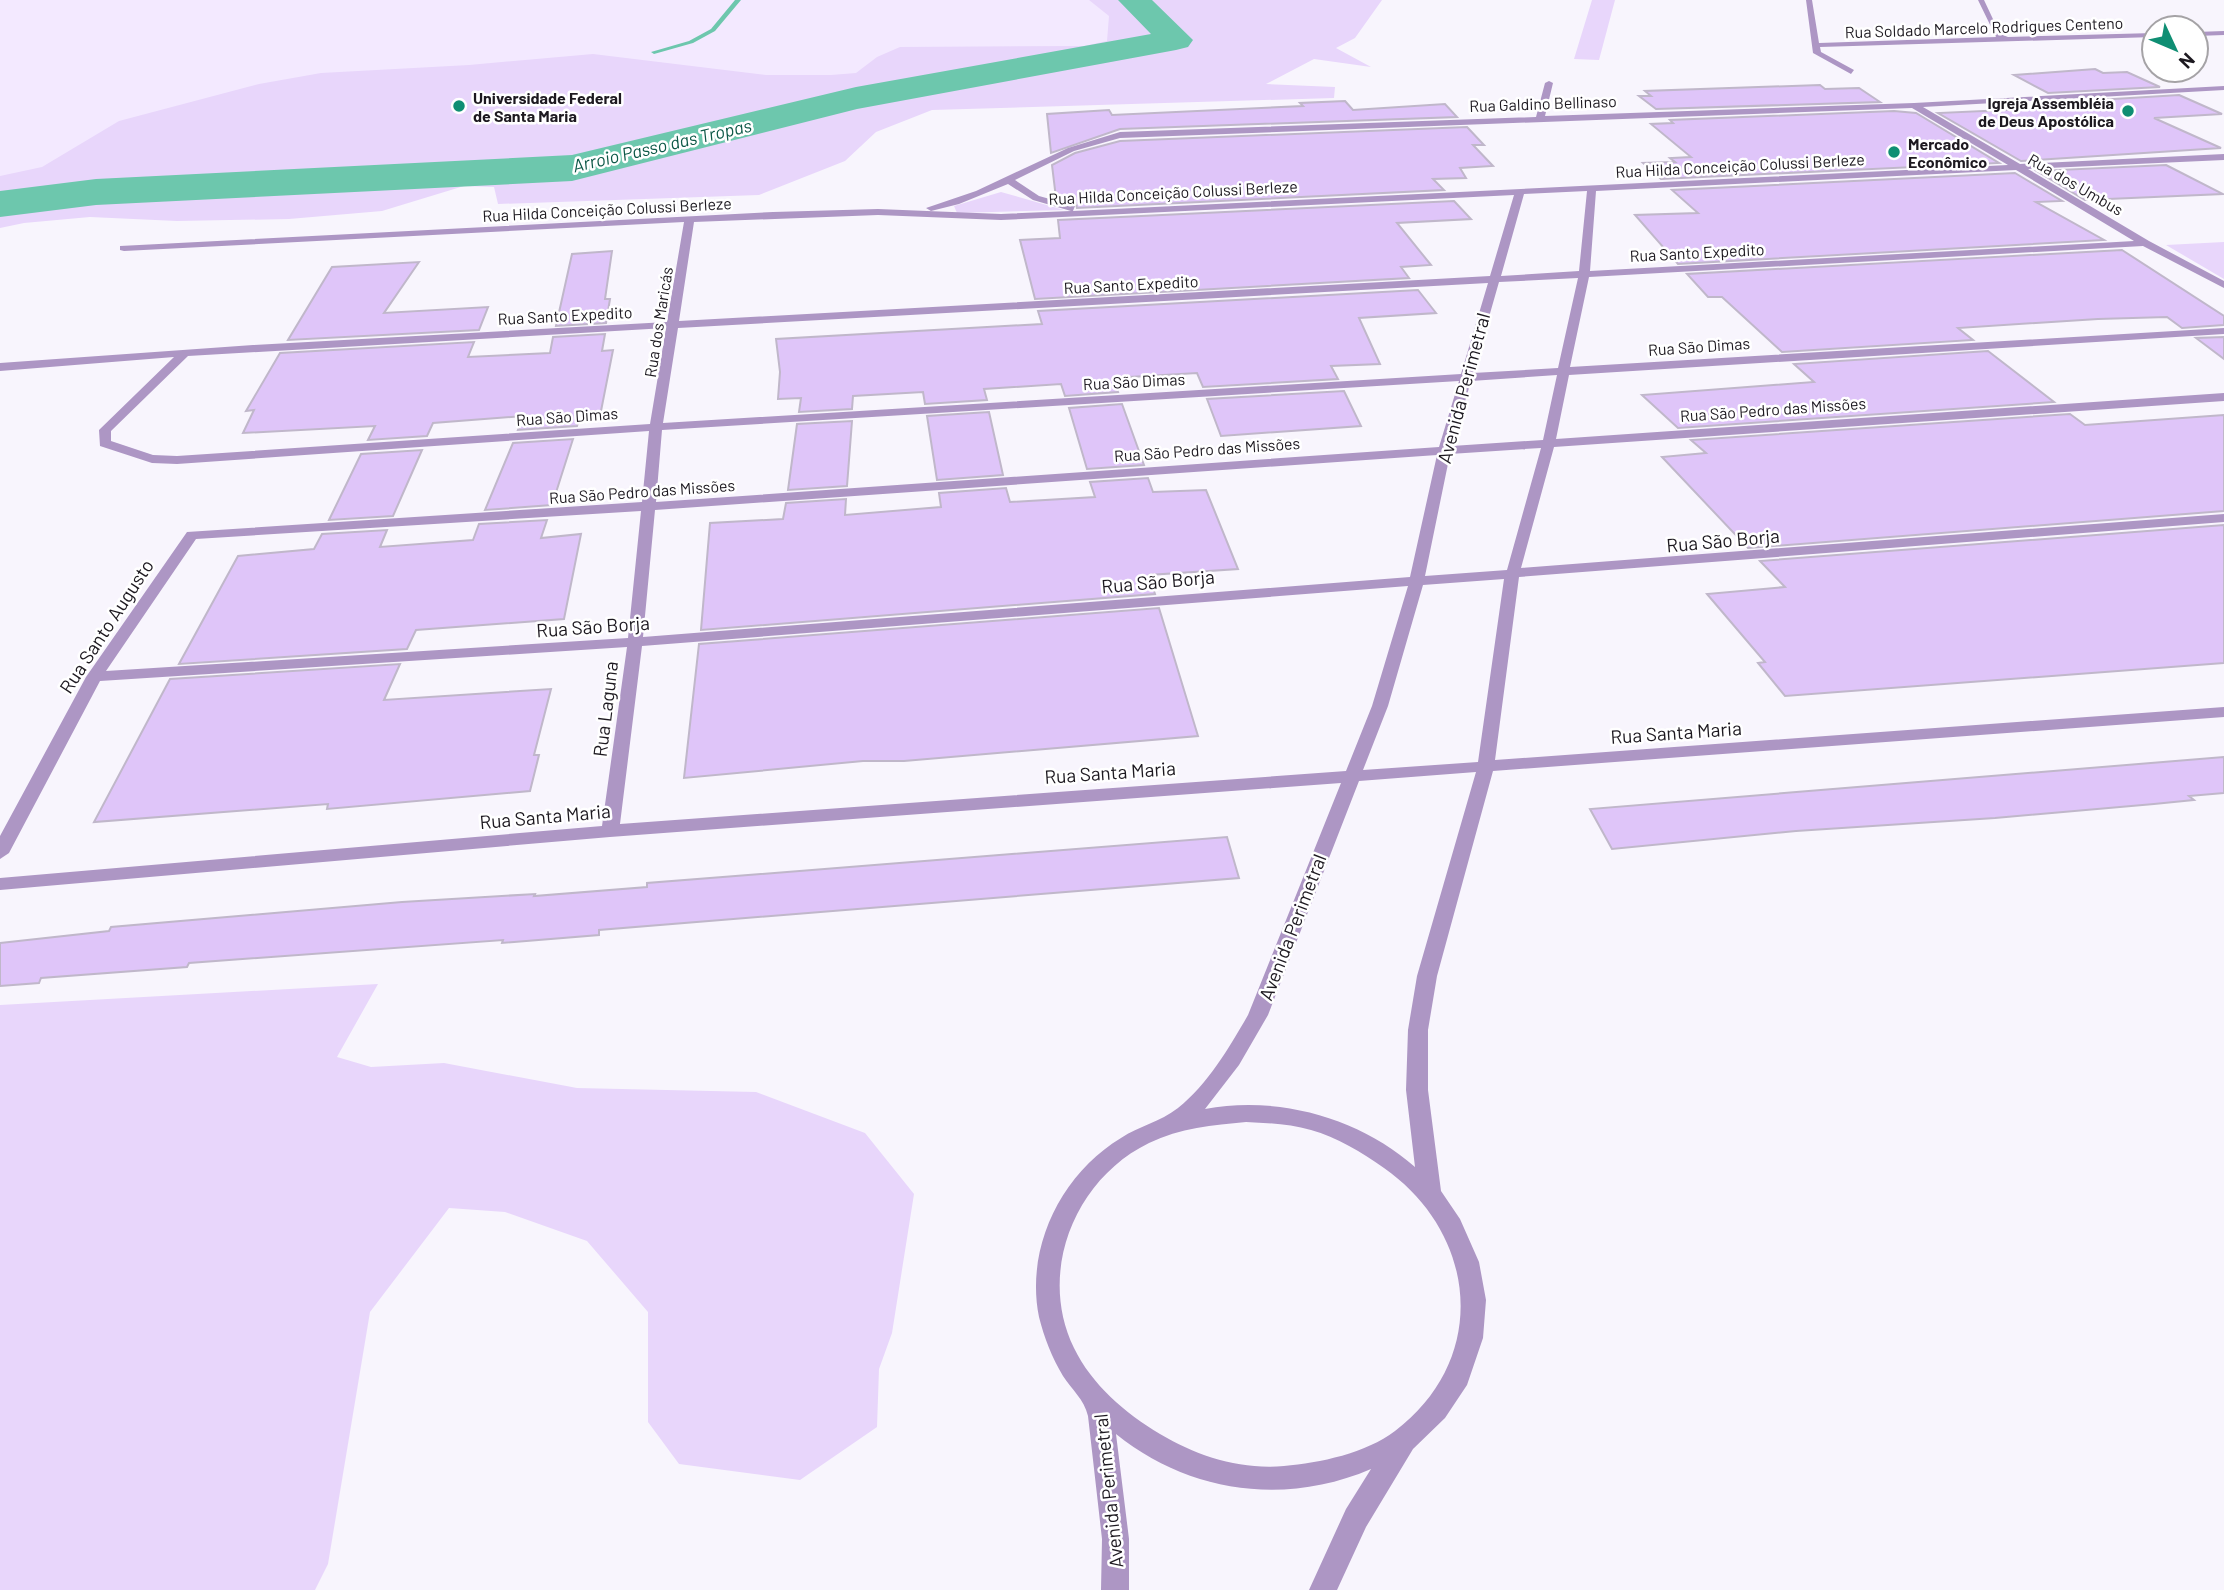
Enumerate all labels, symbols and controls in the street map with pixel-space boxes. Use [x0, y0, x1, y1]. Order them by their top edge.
street label: Rua Soldado Marcelo Rodrigues Centeno [1844, 13, 2124, 41]
north arrow [2140, 14, 2210, 84]
text: N [2175, 49, 2200, 74]
place label: Universidade Federal de Santa Maria [473, 88, 622, 125]
street label: Rua Galdino Bellinaso [1469, 91, 1617, 115]
place label: Igreja Assembléia de Deus Apostólica [1978, 93, 2114, 130]
marker: Universidade Federal de Santa Maria [451, 98, 467, 114]
marker: Igreja Assembléia de Deus Apostólica [2120, 103, 2136, 119]
water label: Arroio Passo das Tropas [570, 114, 754, 176]
place label: Mercado Econômico [1908, 134, 1987, 171]
marker: Mercado Econômico [1886, 144, 1902, 160]
street label: Rua Hilda Conceição Colussi Berleze [1615, 149, 1865, 181]
street label: Rua dos Umbus [2025, 149, 2127, 219]
street label: Rua Hilda Conceição Colussi Berleze [1048, 176, 1298, 208]
street label: Rua Hilda Conceição Colussi Berleze [482, 193, 732, 225]
street label: Rua Santo Expedito [1629, 239, 1765, 265]
street label: Rua dos Maricás [640, 265, 676, 379]
street label: Rua Santo Expedito [1063, 271, 1199, 297]
street label: Rua Santo Expedito [497, 302, 633, 328]
street label: Avenida Perimetral [1432, 310, 1494, 466]
street label: Rua São Dimas [1647, 333, 1751, 359]
street label: Rua São Dimas [1083, 369, 1185, 393]
street label: Rua São Pedro das Missões [1679, 393, 1867, 425]
street label: Rua São Dimas [515, 403, 619, 429]
street label: Rua São Pedro das Missões [1113, 433, 1301, 465]
street label: Rua São Pedro das Missões [548, 475, 736, 507]
street label: Rua São Borja [1665, 524, 1781, 556]
street label: Rua Santo Augusto [54, 555, 158, 697]
street label: Rua São Borja [1100, 565, 1216, 597]
street label: Rua São Borja [536, 611, 650, 641]
street label: Rua Laguna [588, 660, 622, 758]
street label: Rua Santa Maria [1610, 716, 1742, 748]
street label: Rua Santa Maria [1044, 756, 1176, 788]
street label: Rua Santa Maria [478, 799, 612, 833]
street label: Avenida Perimetral [1253, 851, 1331, 1003]
street label: Avenida Perimetral [1088, 1413, 1128, 1569]

